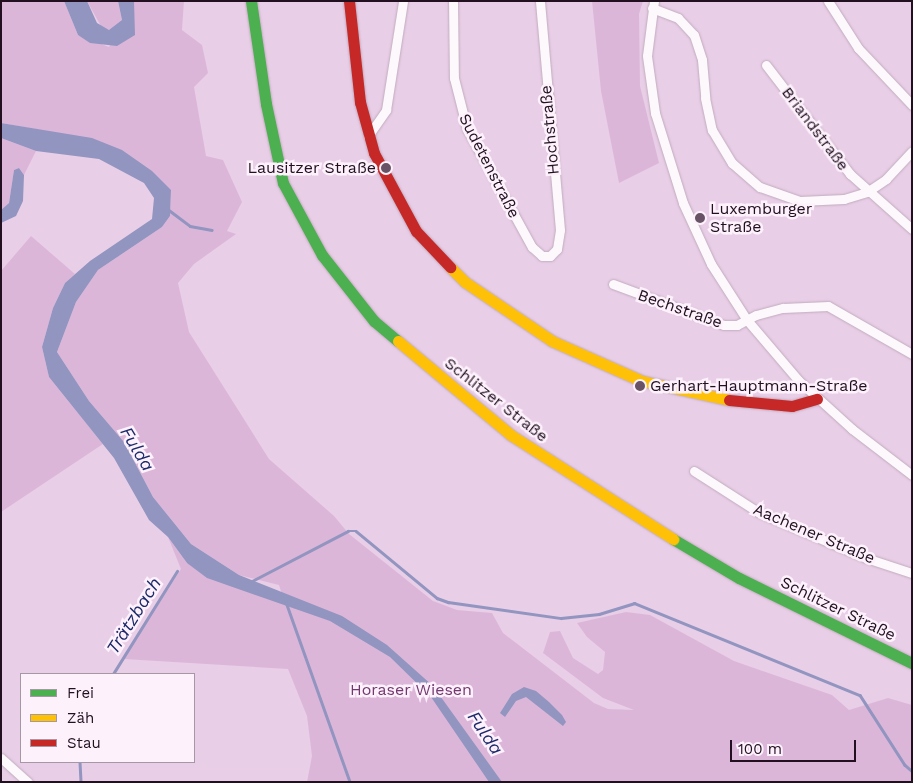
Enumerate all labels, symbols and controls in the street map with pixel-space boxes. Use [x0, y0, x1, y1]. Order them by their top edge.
street label: Briandstraße [777, 83, 853, 175]
street label: Hochstraße [537, 84, 563, 176]
street label: Sudetenstraße [454, 111, 524, 221]
place label: Lausitzer Straße [247, 158, 376, 178]
marker: Lausitzer Straße [380, 162, 392, 174]
place label: Luxemburger Straße [710, 199, 812, 237]
marker: Luxemburger Straße [694, 212, 706, 224]
street label: Bechstraße [635, 286, 725, 332]
street label: Schlitzer Straße [440, 354, 552, 446]
place label: Gerhart-Hauptmann-Straße [650, 376, 868, 396]
marker: Gerhart-Hauptmann-Straße [634, 380, 646, 392]
water label: Fulda [115, 423, 159, 475]
street label: Aachener Straße [750, 500, 878, 568]
street label: Schlitzer Straße [777, 573, 899, 645]
water label: Trätzbach [102, 574, 166, 658]
legend [20, 673, 195, 763]
park label: Horaser Wiesen [350, 680, 472, 700]
text: Frei [67, 684, 94, 702]
water label: Fulda [463, 707, 507, 759]
text: Zäh [67, 709, 94, 727]
scale bar [733, 730, 859, 762]
text: Stau [67, 734, 101, 752]
text: 100 m [738, 740, 782, 758]

